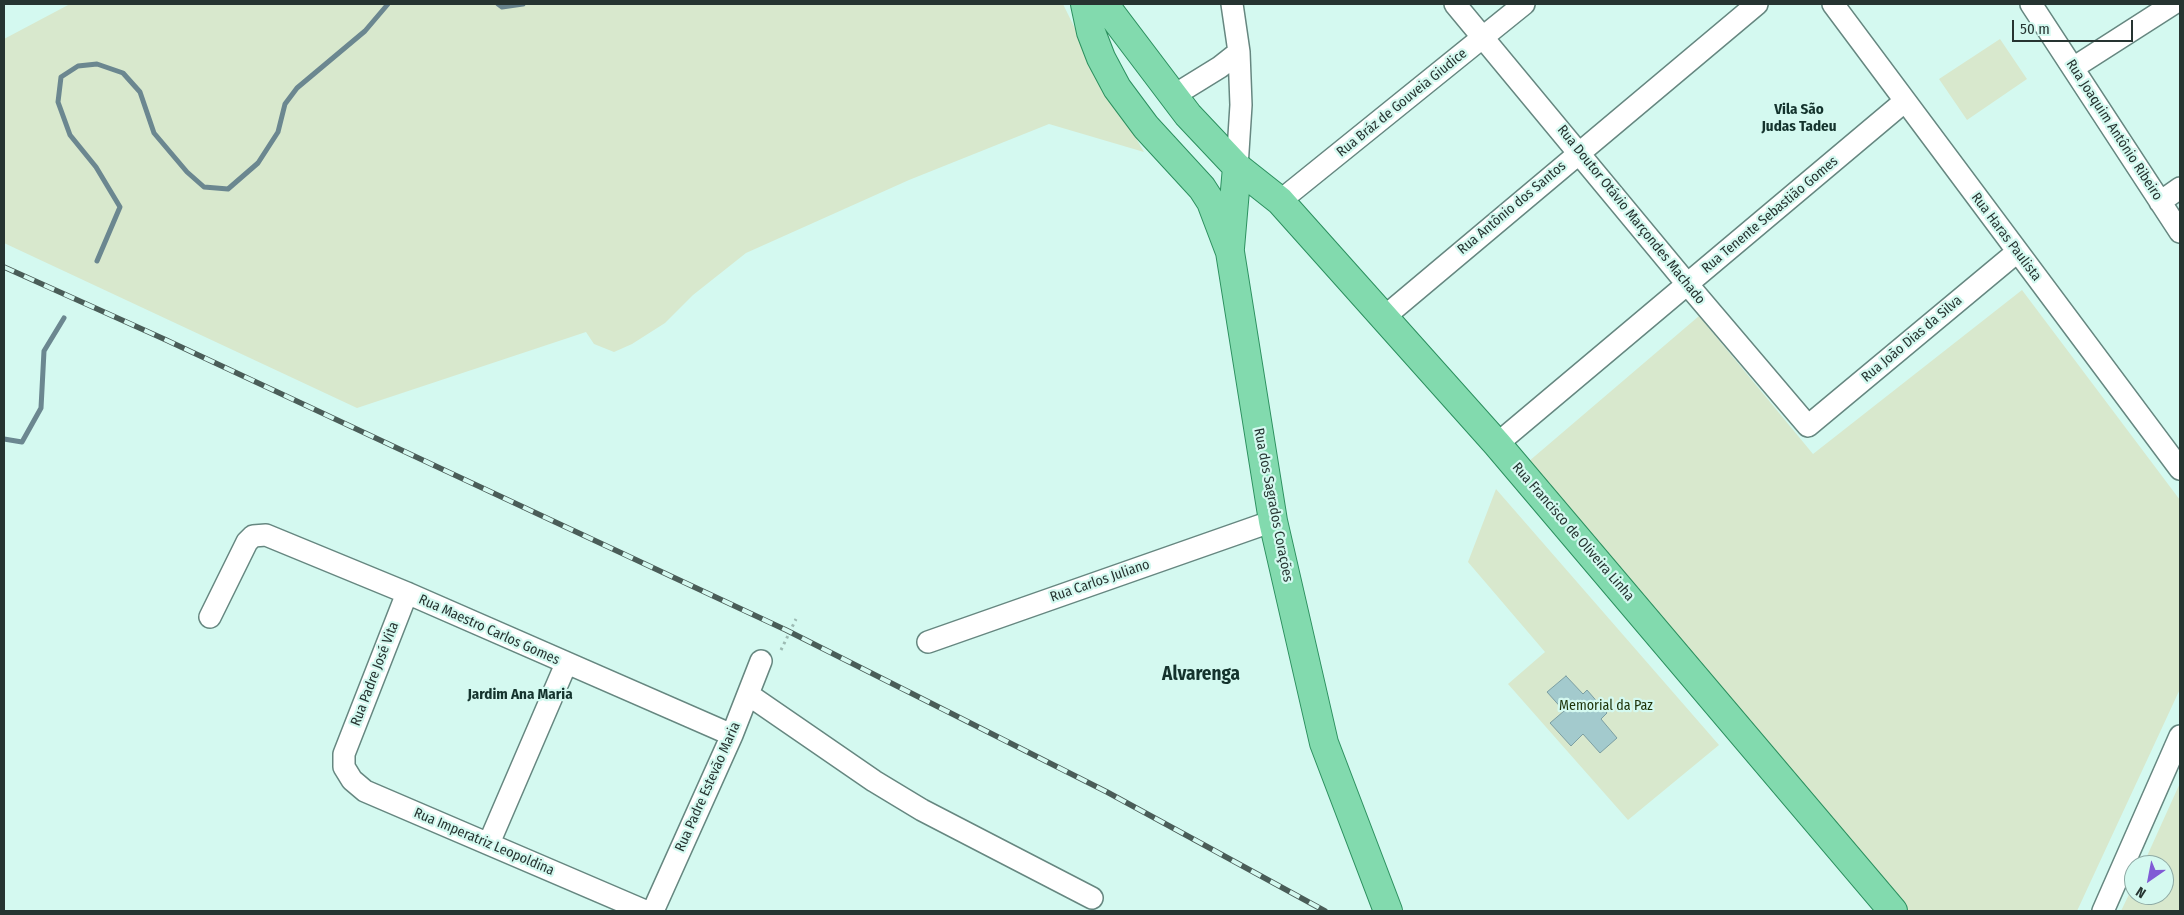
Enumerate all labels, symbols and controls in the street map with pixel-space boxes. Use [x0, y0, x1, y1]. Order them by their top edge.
scale bar [2014, 10, 2135, 42]
text: 50 m [2020, 20, 2050, 38]
street label: Rua Bráz de Gouveia Giudice [1334, 45, 1470, 161]
street label: Rua Joaquim Antônio Ribeiro [2062, 56, 2166, 204]
district label: Vila São Judas Tadeu [1762, 101, 1836, 136]
street label: Rua Doutor Otávio Marçondes Machado [1554, 122, 1708, 308]
street label: Rua Tenente Sebastião Gomes [1699, 153, 1841, 277]
street label: Rua Antônio dos Santos [1454, 158, 1570, 258]
street label: Rua Haras Paulista [1967, 190, 2045, 284]
street label: Rua João Dias da Silva [1858, 292, 1966, 386]
street label: Rua dos Sagrados Corações [1250, 427, 1296, 583]
street label: Rua Francisco de Oliveira Linha [1508, 459, 1638, 605]
street label: Rua Carlos Juliano [1048, 556, 1152, 606]
street label: Rua Maestro Carlos Gomes [416, 591, 562, 669]
street label: Rua Padre José Vita [347, 620, 403, 728]
district label: Alvarenga [1162, 664, 1240, 686]
district label: Jardim Ana Maria [467, 686, 573, 704]
park label: Memorial da Paz [1559, 698, 1653, 714]
street label: Rua Padre Estevão Maria [672, 720, 744, 854]
street label: Rua Imperatriz Leopoldina [411, 805, 557, 879]
north arrow [2124, 855, 2174, 905]
text: N [2133, 883, 2149, 902]

